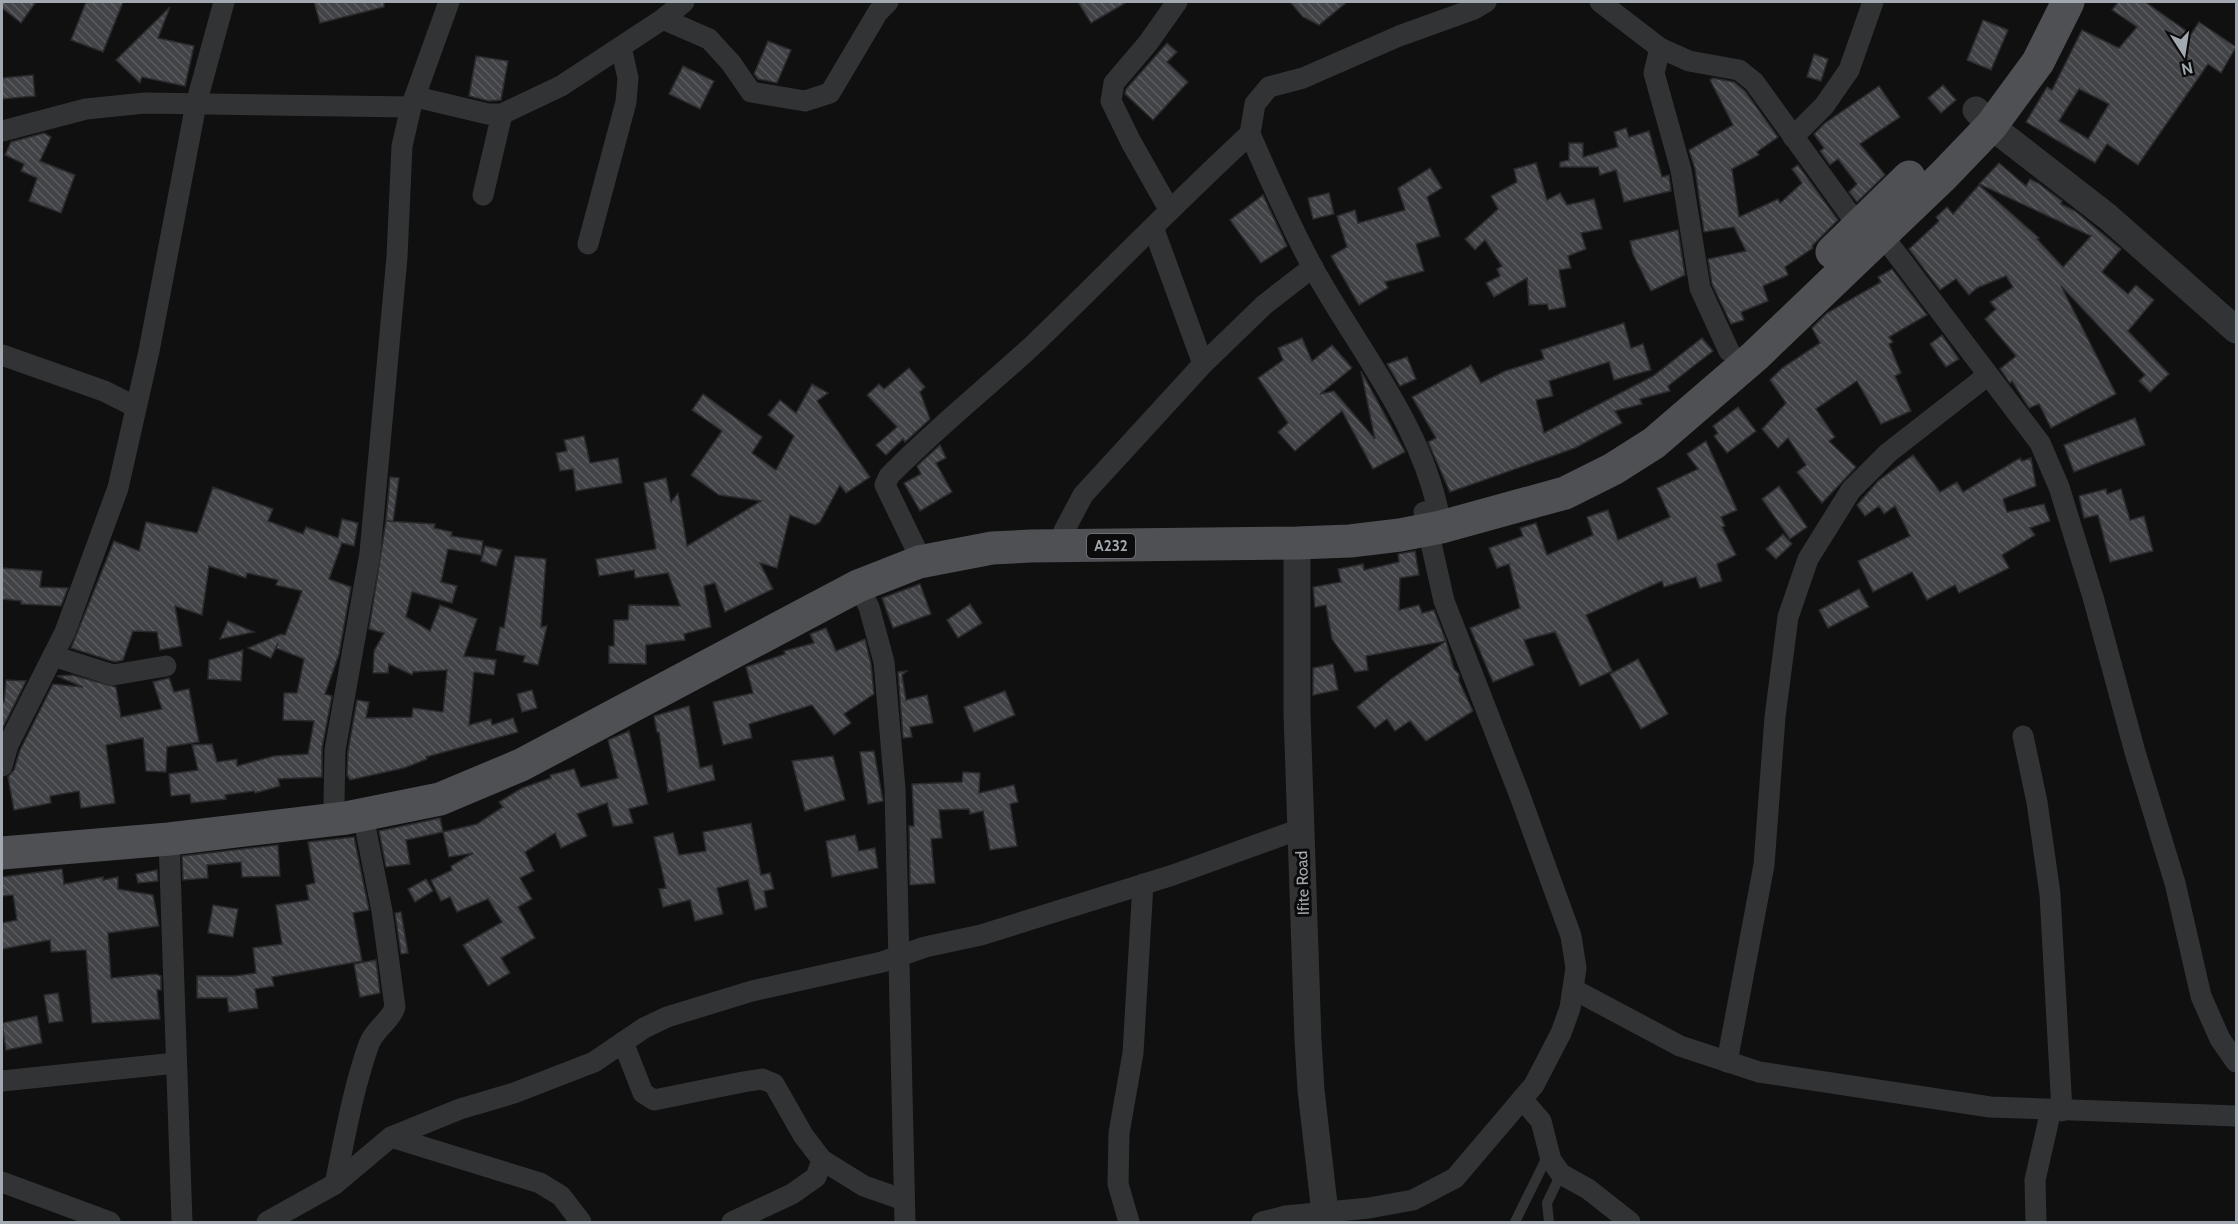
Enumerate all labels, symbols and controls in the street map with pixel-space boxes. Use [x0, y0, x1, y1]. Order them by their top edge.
north arrow [2154, 24, 2214, 84]
text: N [2180, 58, 2195, 79]
road number: A232 [1087, 534, 1135, 558]
street label: Ifite Road [1292, 850, 1313, 916]

